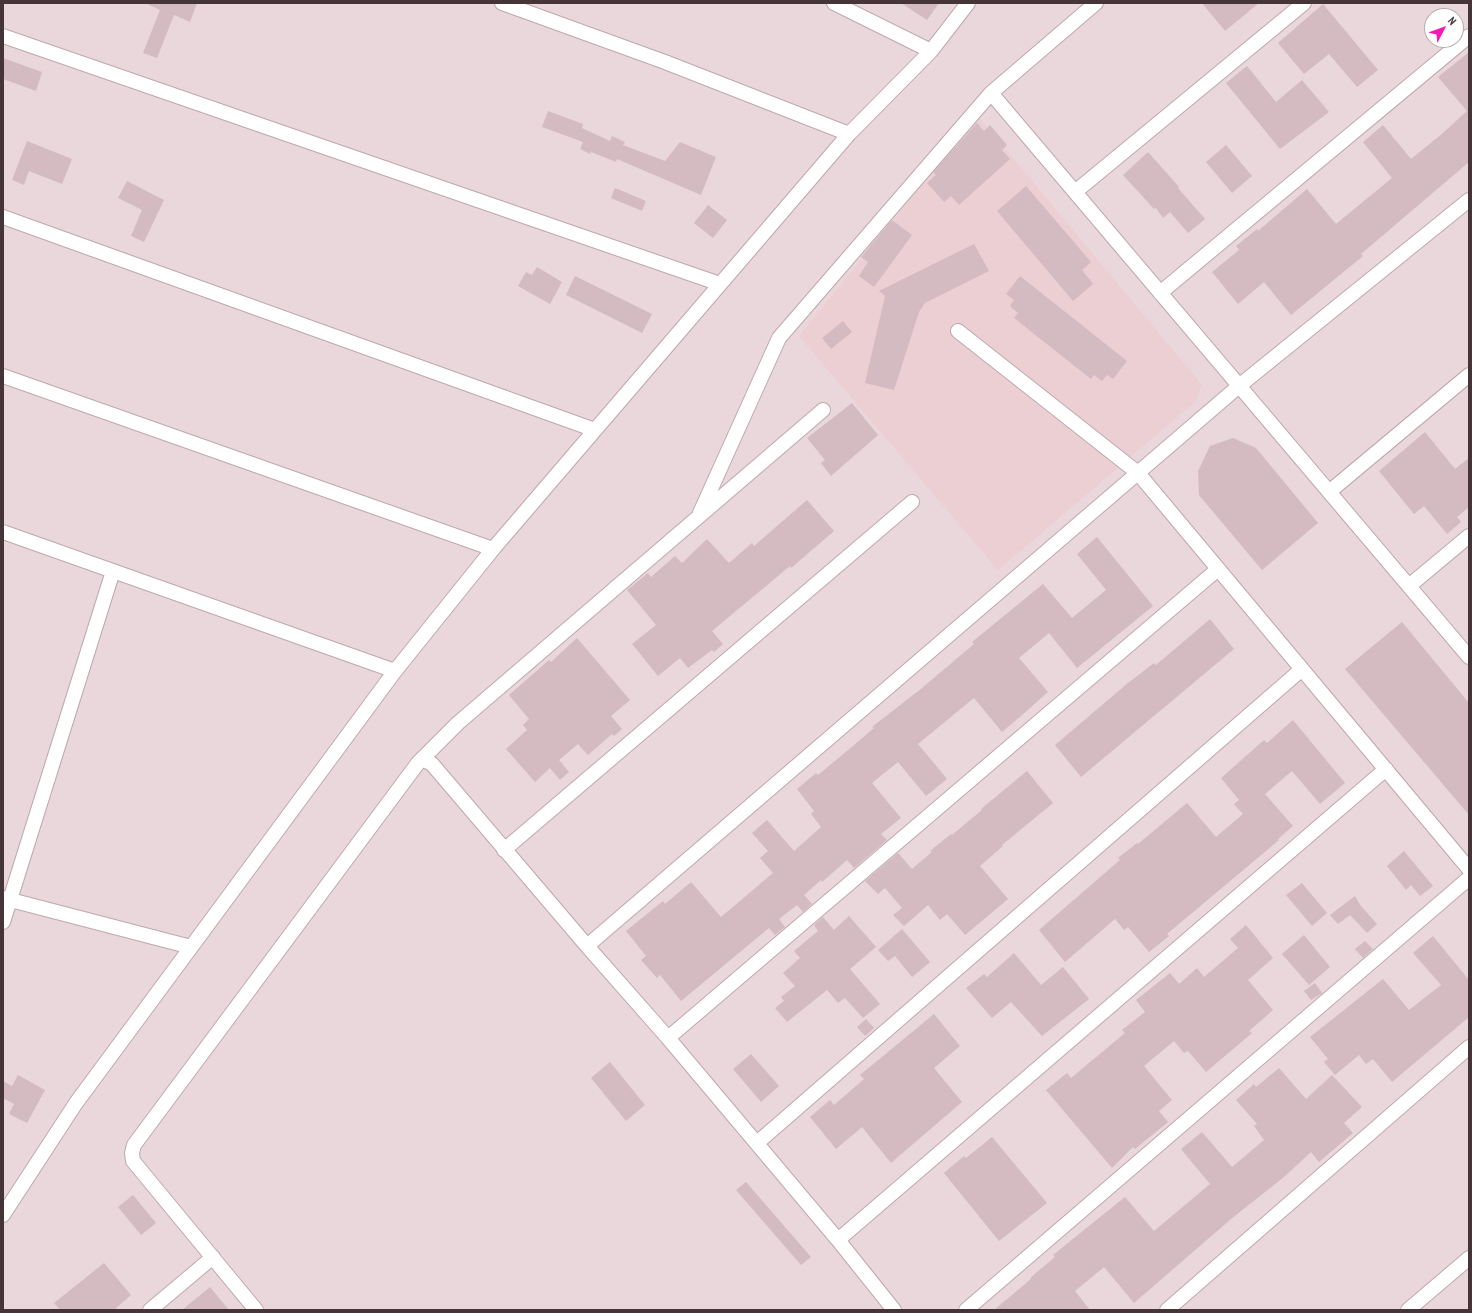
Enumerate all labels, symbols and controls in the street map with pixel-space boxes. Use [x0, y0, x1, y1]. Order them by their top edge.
north arrow [1424, 8, 1464, 48]
text: N [1445, 14, 1460, 28]

